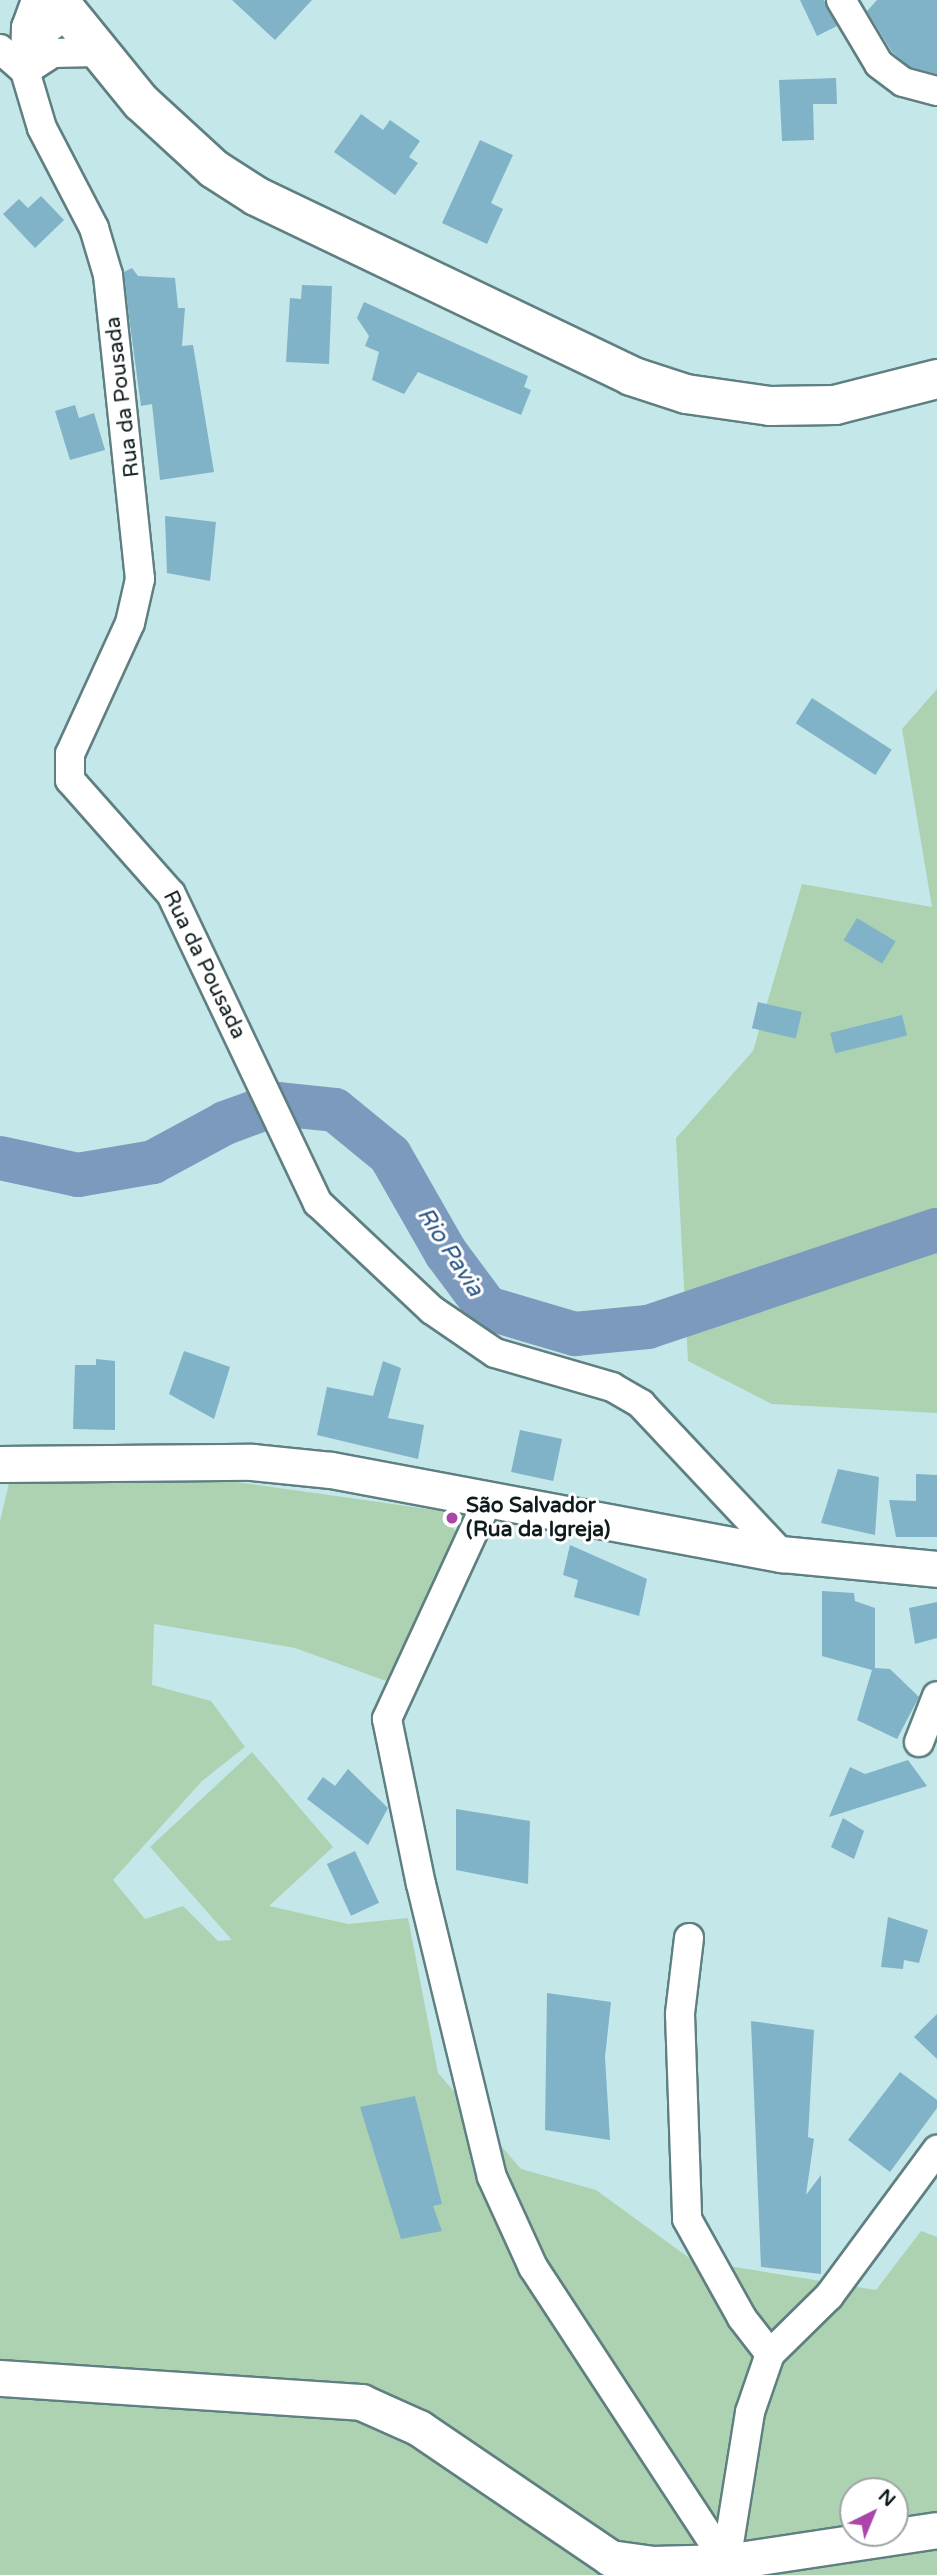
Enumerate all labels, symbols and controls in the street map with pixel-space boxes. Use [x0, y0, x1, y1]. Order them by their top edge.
street label: Rua da Pousada [101, 315, 145, 479]
street label: Rua da Pousada [157, 887, 251, 1043]
water label: Rio Pavia [411, 1202, 489, 1302]
place label: São Salvador (Rua da Igreja) [466, 1493, 610, 1543]
marker: São Salvador (Rua da Igreja) [444, 1510, 460, 1526]
north arrow [839, 2477, 909, 2547]
text: N [874, 2485, 900, 2511]

